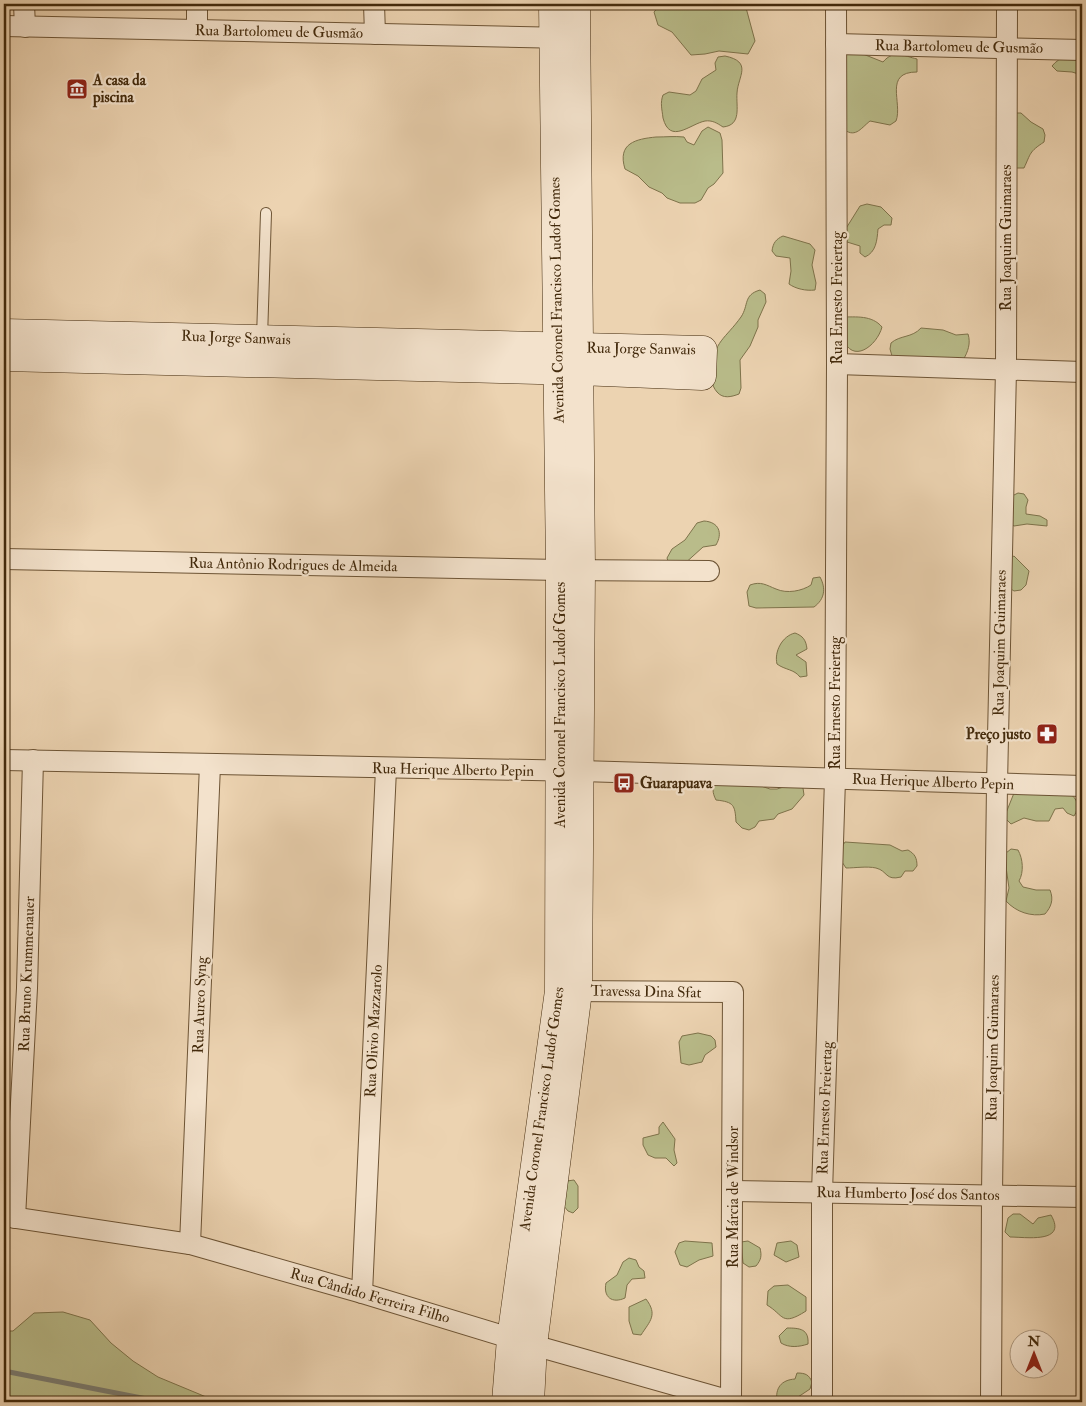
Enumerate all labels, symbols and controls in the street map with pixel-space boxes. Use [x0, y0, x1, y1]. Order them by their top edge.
street label: Rua Bartolomeu de Gusmão [195, 21, 363, 43]
street label: Rua Bartolomeu de Gusmão [875, 36, 1043, 58]
place label: A casa da piscina [92, 71, 147, 108]
museum icon: A casa da piscina [65, 77, 89, 101]
street label: Rua Joaquim Guimaraes [997, 165, 1017, 311]
street label: Avenida Coronel Francisco Ludof Gomes [545, 177, 569, 424]
street label: Rua Ernesto Freiertag [828, 231, 847, 365]
street label: Rua Jorge Sanwais [181, 327, 291, 350]
street label: Rua Jorge Sanwais [586, 339, 696, 360]
street label: Rua Antônio Rodrigues de Almeida [188, 554, 398, 576]
street label: Rua Joaquim Guimaraes [989, 570, 1012, 716]
street label: Avenida Coronel Francisco Ludof Gomes [551, 582, 570, 829]
street label: Rua Ernesto Freiertag [826, 636, 845, 770]
pharmacy icon: Preço justo [1035, 722, 1059, 746]
place label: Preço justo [966, 725, 1032, 744]
street label: Rua Herique Alberto Pepin [372, 759, 535, 782]
street label: Rua Herique Alberto Pepin [852, 770, 1015, 795]
bus stop icon: Guarapuava [612, 771, 636, 795]
place label: Guarapuava [640, 774, 713, 794]
street label: Rua Bruno Krummenauer [15, 895, 39, 1052]
street label: Rua Aureo Syng [189, 956, 211, 1054]
street label: Rua Olivio Mazzarolo [361, 964, 387, 1098]
street label: Rua Joaquim Guimaraes [982, 975, 1005, 1121]
street label: Travessa Dina Sfat [590, 982, 702, 1002]
street label: Avenida Coronel Francisco Ludof Gomes [515, 986, 569, 1233]
street label: Rua Ernesto Freiertag [813, 1040, 837, 1175]
street label: Rua Márcia de Windsor [724, 1125, 743, 1268]
street label: Rua Humberto José dos Santos [816, 1183, 1000, 1206]
street label: Rua Cândido Ferreira Filho [288, 1264, 452, 1328]
north arrow [1008, 1328, 1058, 1378]
text: N [1027, 1333, 1041, 1350]

